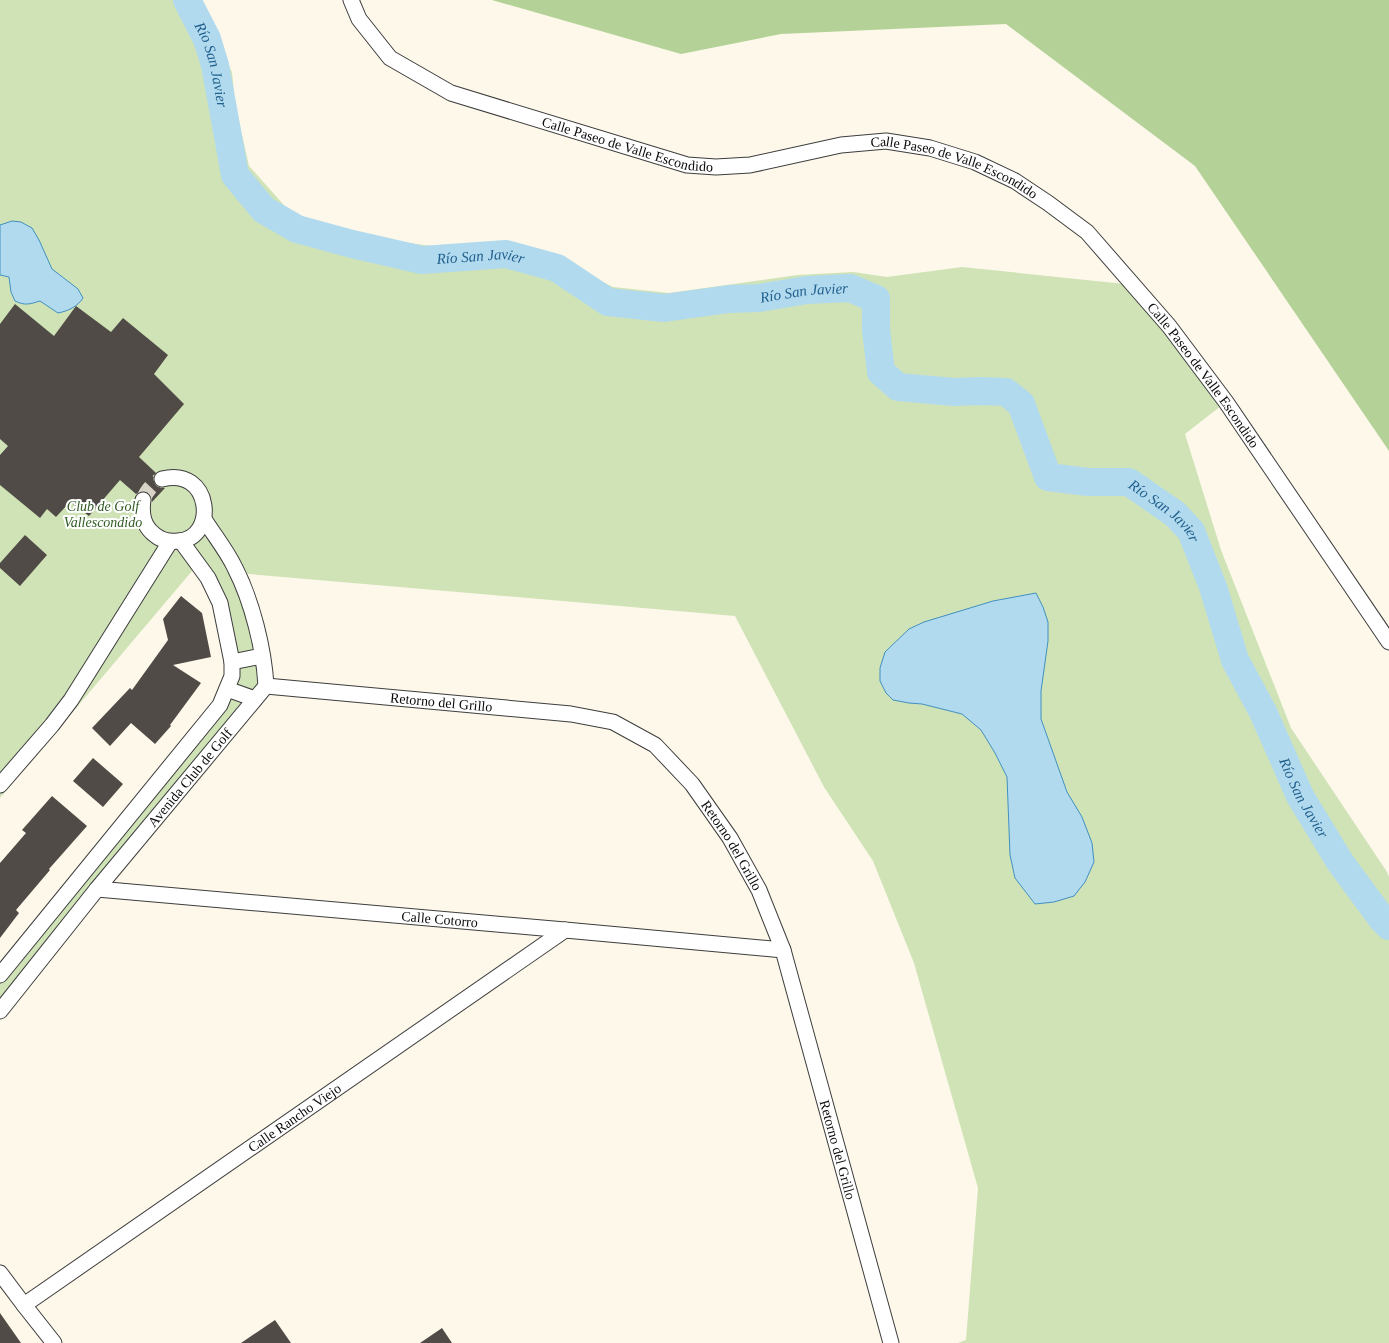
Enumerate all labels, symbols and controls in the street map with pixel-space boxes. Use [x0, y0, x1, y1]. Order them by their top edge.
water label: Río San Javier [191, 18, 231, 109]
street label: Calle Paseo de Valle Escondido [540, 114, 714, 174]
street label: Calle Paseo de Valle Escondido [870, 133, 1040, 201]
water label: Río San Javier [435, 246, 526, 267]
water label: Río San Javier [758, 280, 848, 306]
street label: Calle Paseo de Valle Escondido [1145, 300, 1262, 451]
water label: Río San Javier [1125, 476, 1202, 544]
park label: Club de Golf Vallescondido [64, 499, 142, 530]
street label: Retorno del Grillo [389, 690, 493, 714]
street label: Avenida Club de Golf [145, 725, 235, 830]
water label: Río San Javier [1276, 754, 1332, 841]
street label: Retorno del Grillo [699, 798, 765, 893]
street label: Calle Cotorro [401, 908, 479, 930]
street label: Calle Rancho Viejo [245, 1080, 344, 1155]
street label: Retorno del Grillo [817, 1098, 859, 1201]

